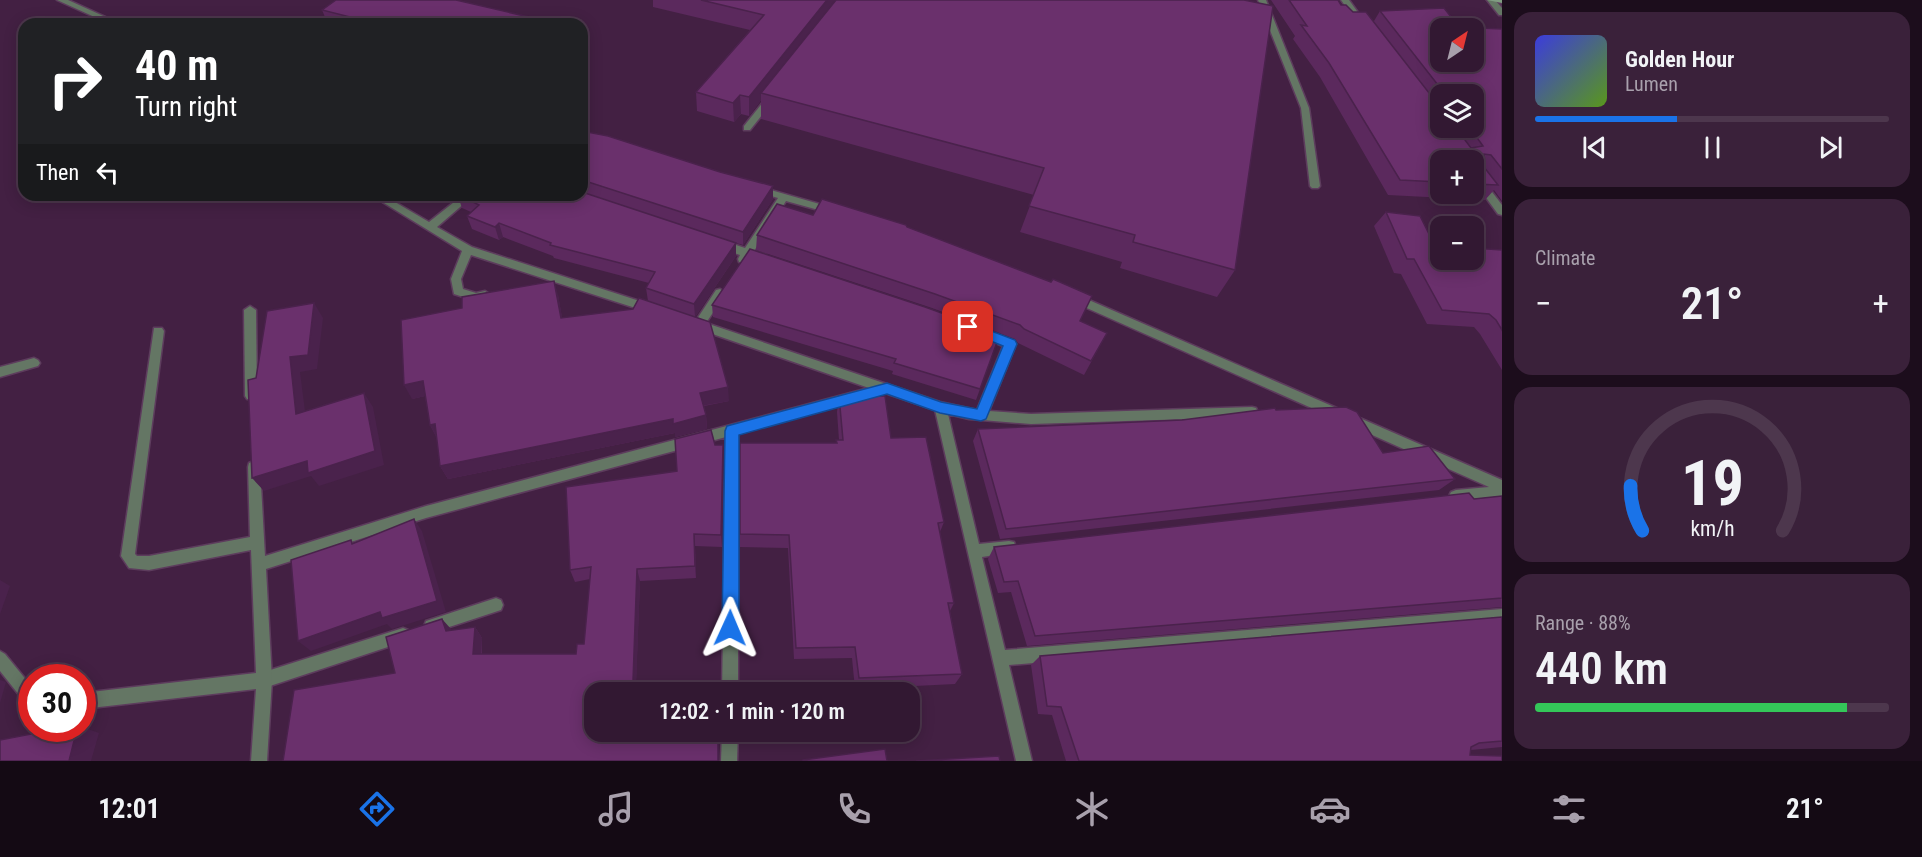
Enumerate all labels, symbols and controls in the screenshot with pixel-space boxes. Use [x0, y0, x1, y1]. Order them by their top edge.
north arrow [1430, 18, 1484, 72]
map controls [1430, 18, 1484, 270]
text: 40 m [135, 41, 218, 90]
icon: right [36, 42, 114, 120]
text: Golden Hour [1625, 47, 1734, 72]
text: Lumen [1625, 72, 1678, 96]
button: layers [1430, 84, 1484, 138]
text: Turn right [135, 91, 237, 123]
icon: previous [1578, 131, 1611, 164]
icon: pause [1696, 131, 1729, 164]
icon: next [1814, 131, 1847, 164]
button: + [1430, 150, 1484, 204]
icon: left [91, 156, 124, 189]
text: Then [36, 160, 79, 185]
button: − [1430, 216, 1484, 270]
text: Climate [1535, 246, 1595, 270]
text: 21° [1681, 277, 1743, 330]
text: − [1535, 284, 1552, 323]
text: + [1873, 284, 1889, 323]
pin [942, 301, 993, 352]
icon: arrive [951, 310, 984, 343]
text: 19 [1680, 447, 1744, 520]
text: km/h [1690, 517, 1734, 542]
position arrow [698, 596, 762, 660]
text: Range · 88% [1535, 611, 1631, 635]
text: 440 km [1535, 642, 1668, 695]
speed limit sign: 30 [18, 664, 96, 742]
text: 12:02 · 1 min · 120 m [659, 699, 845, 724]
icon: directions [356, 788, 398, 830]
icon: music [595, 788, 637, 830]
icon: phone [833, 788, 875, 830]
icon: climate [1071, 788, 1113, 830]
icon: car [1309, 788, 1351, 830]
icon: filters [1548, 788, 1590, 830]
text: 12:01 [98, 793, 160, 825]
text: 21° [1786, 793, 1824, 825]

